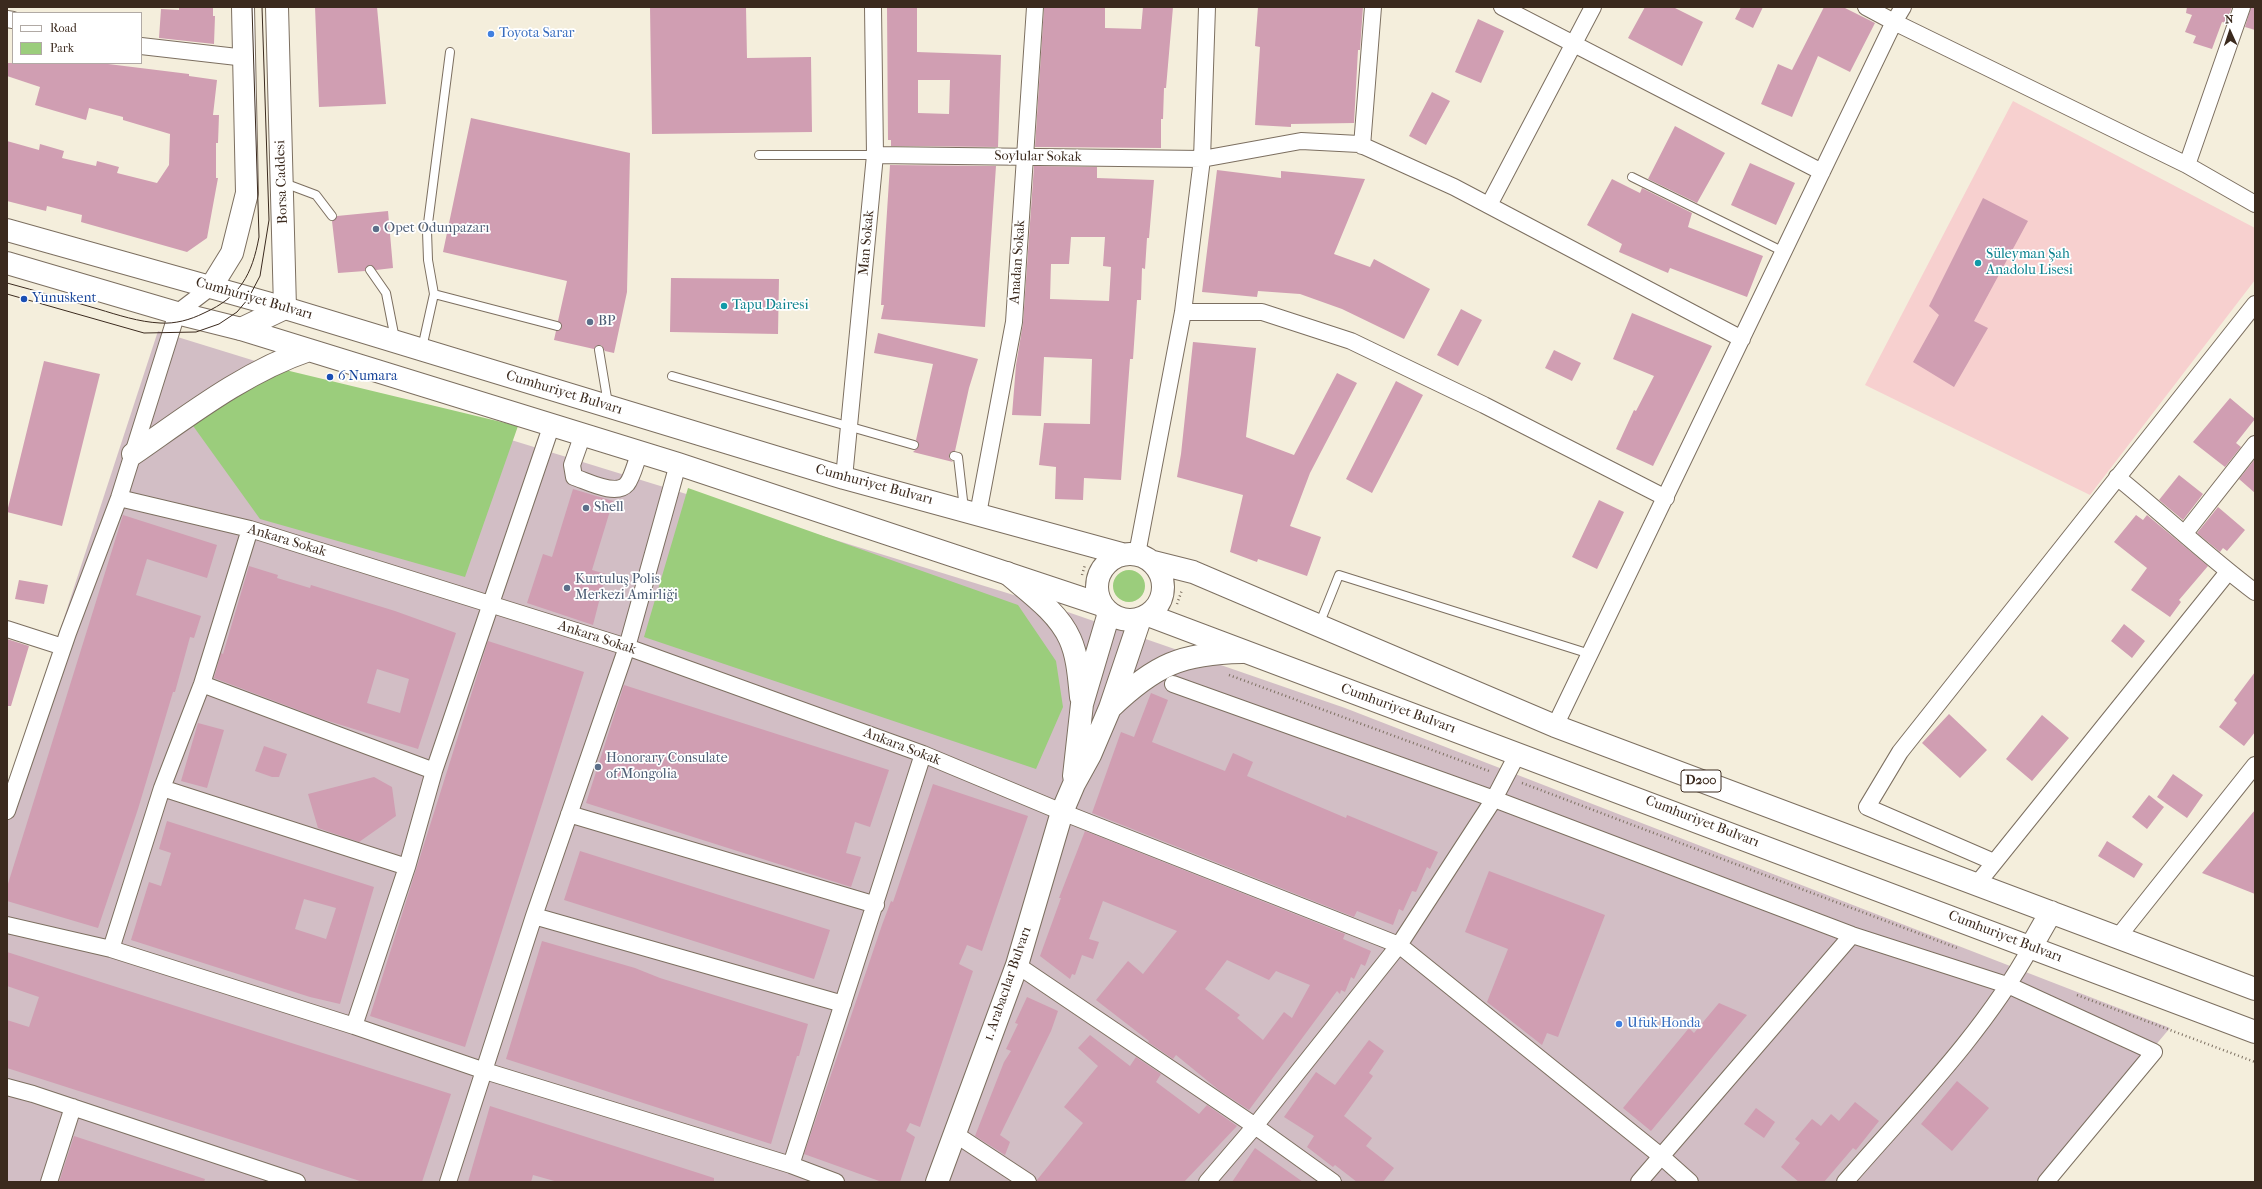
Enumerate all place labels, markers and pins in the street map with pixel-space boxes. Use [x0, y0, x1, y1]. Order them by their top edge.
place label: Toyota Sarar [499, 26, 575, 42]
marker: Toyota Sarar [486, 29, 496, 39]
place label: Opet Odunpazarı [384, 221, 489, 237]
marker: Opet Odunpazarı [371, 224, 381, 234]
place label: Süleyman Şah Anadolu Lisesi [1986, 247, 2073, 280]
marker: Süleyman Şah Anadolu Lisesi [1973, 258, 1983, 268]
place label: Yunuskent [32, 291, 97, 307]
marker: Yunuskent [19, 294, 29, 304]
place label: Tapu Dairesi [732, 298, 809, 314]
marker: Tapu Dairesi [719, 301, 729, 311]
place label: BP [598, 314, 615, 330]
marker: BP [585, 317, 595, 327]
place label: 6 Numara [338, 369, 397, 385]
marker: 6 Numara [325, 372, 335, 382]
place label: Shell [594, 500, 624, 516]
marker: Shell [581, 503, 591, 513]
place label: Kurtuluş Polis Merkezi Amirliği [575, 572, 678, 604]
marker: Kurtuluş Polis Merkezi Amirliği [562, 583, 572, 593]
place label: Honorary Consulate of Mongolia [606, 751, 728, 784]
marker: Honorary Consulate of Mongolia [593, 762, 603, 772]
place label: Ufuk Honda [1627, 1016, 1701, 1032]
marker: Ufuk Honda [1614, 1019, 1624, 1029]

